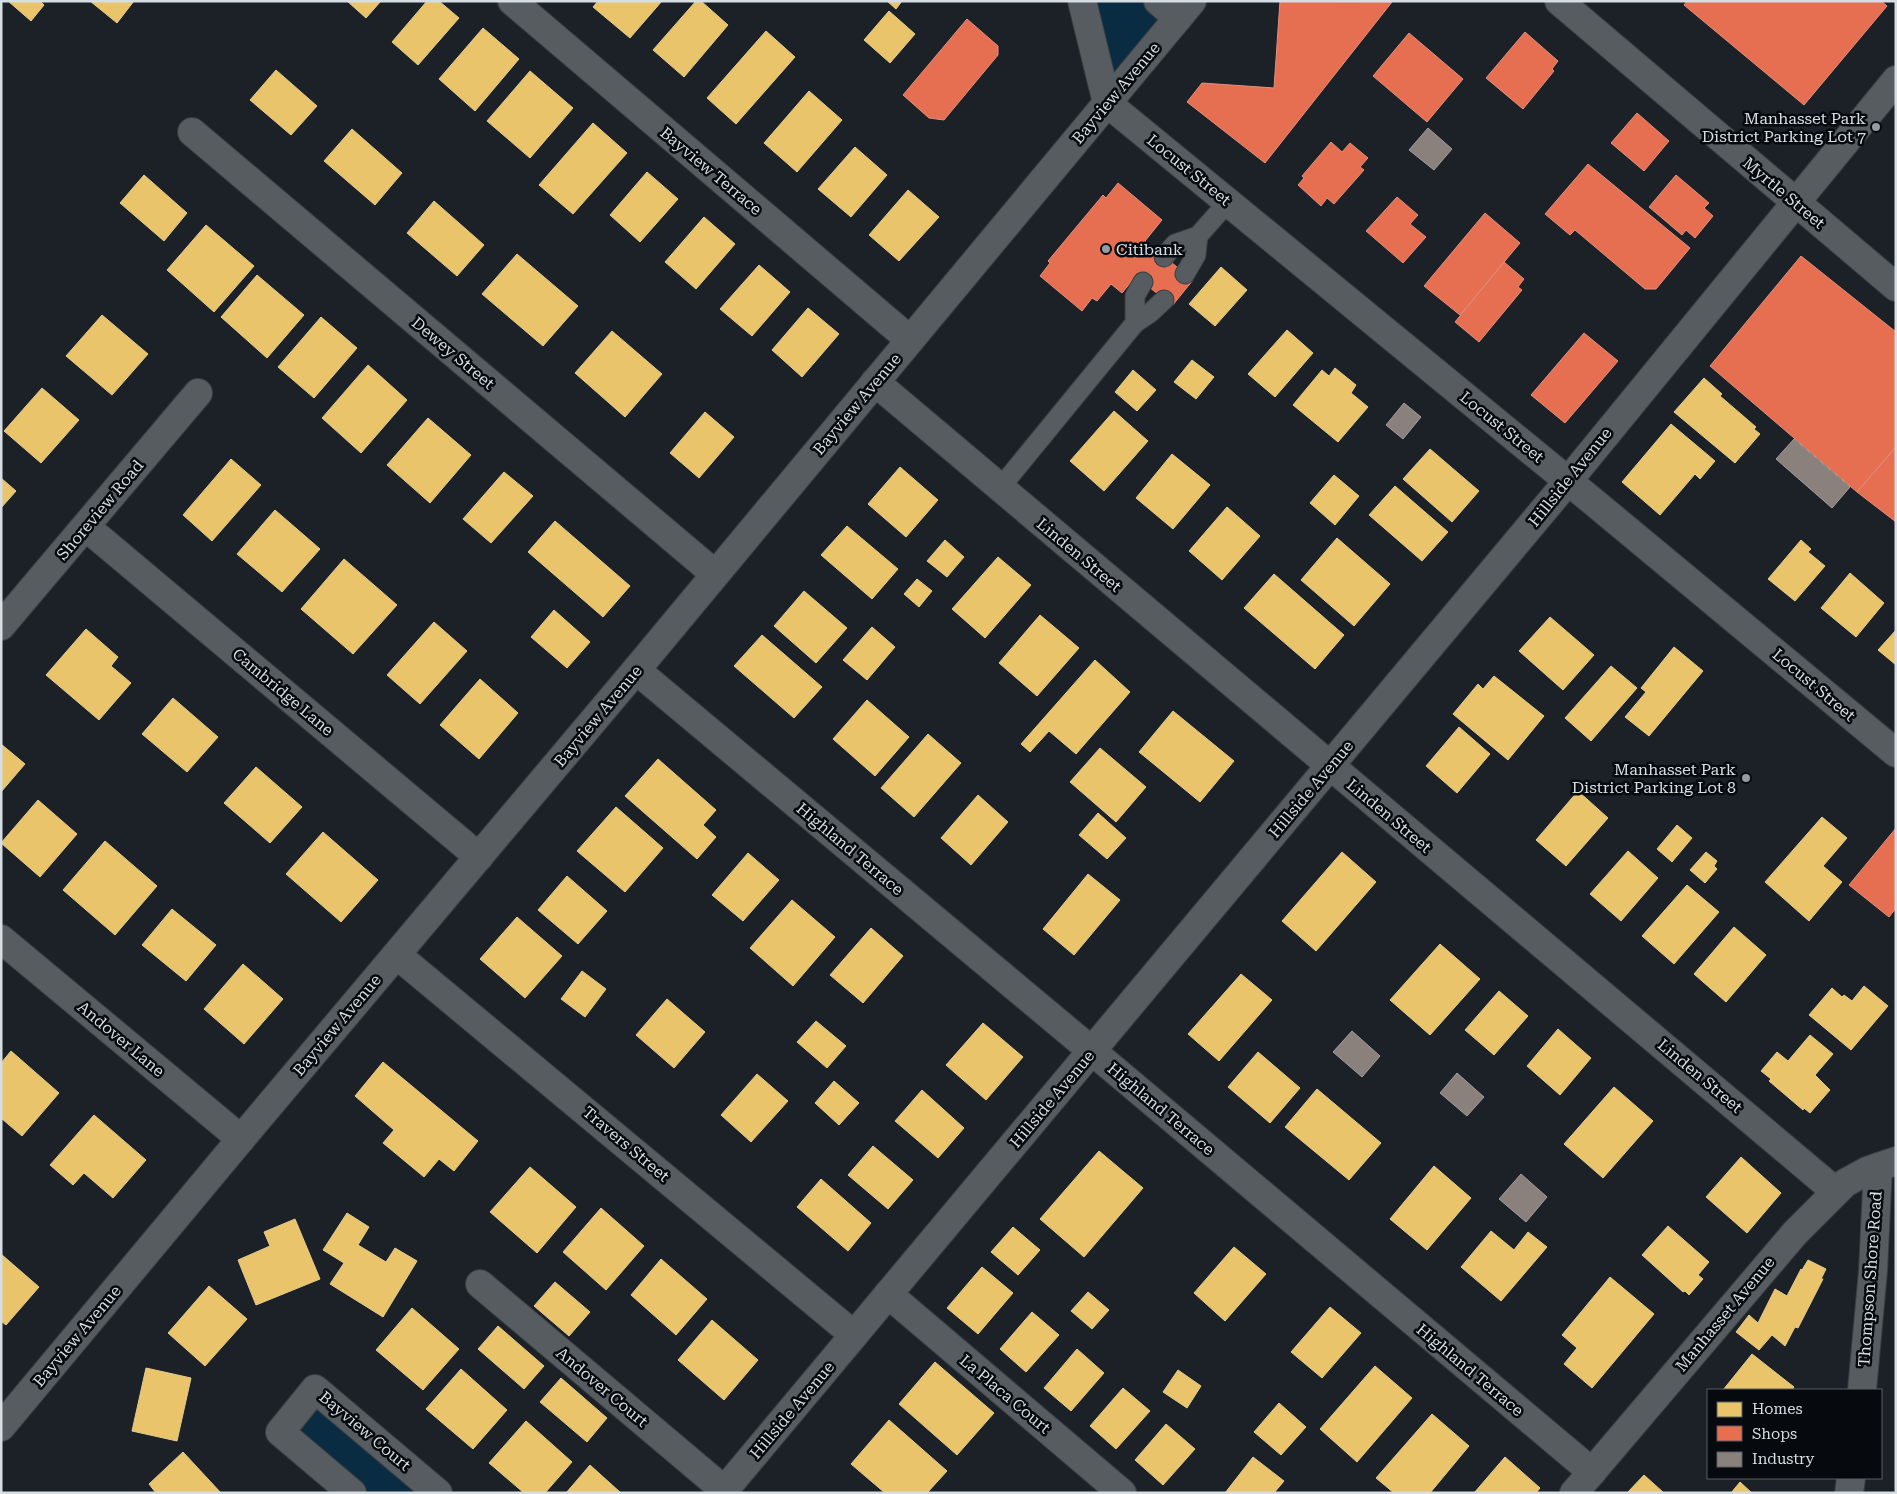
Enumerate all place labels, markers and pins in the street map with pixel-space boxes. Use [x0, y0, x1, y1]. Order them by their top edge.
place label: Manhasset Park District Parking Lot 7 [1702, 109, 1866, 146]
marker: Manhasset Park District Parking Lot 7 [1870, 121, 1882, 133]
place label: Citibank [1116, 240, 1183, 259]
marker: Citibank [1100, 243, 1112, 255]
place label: Manhasset Park District Parking Lot 8 [1572, 760, 1736, 797]
marker: Manhasset Park District Parking Lot 8 [1740, 772, 1752, 784]

